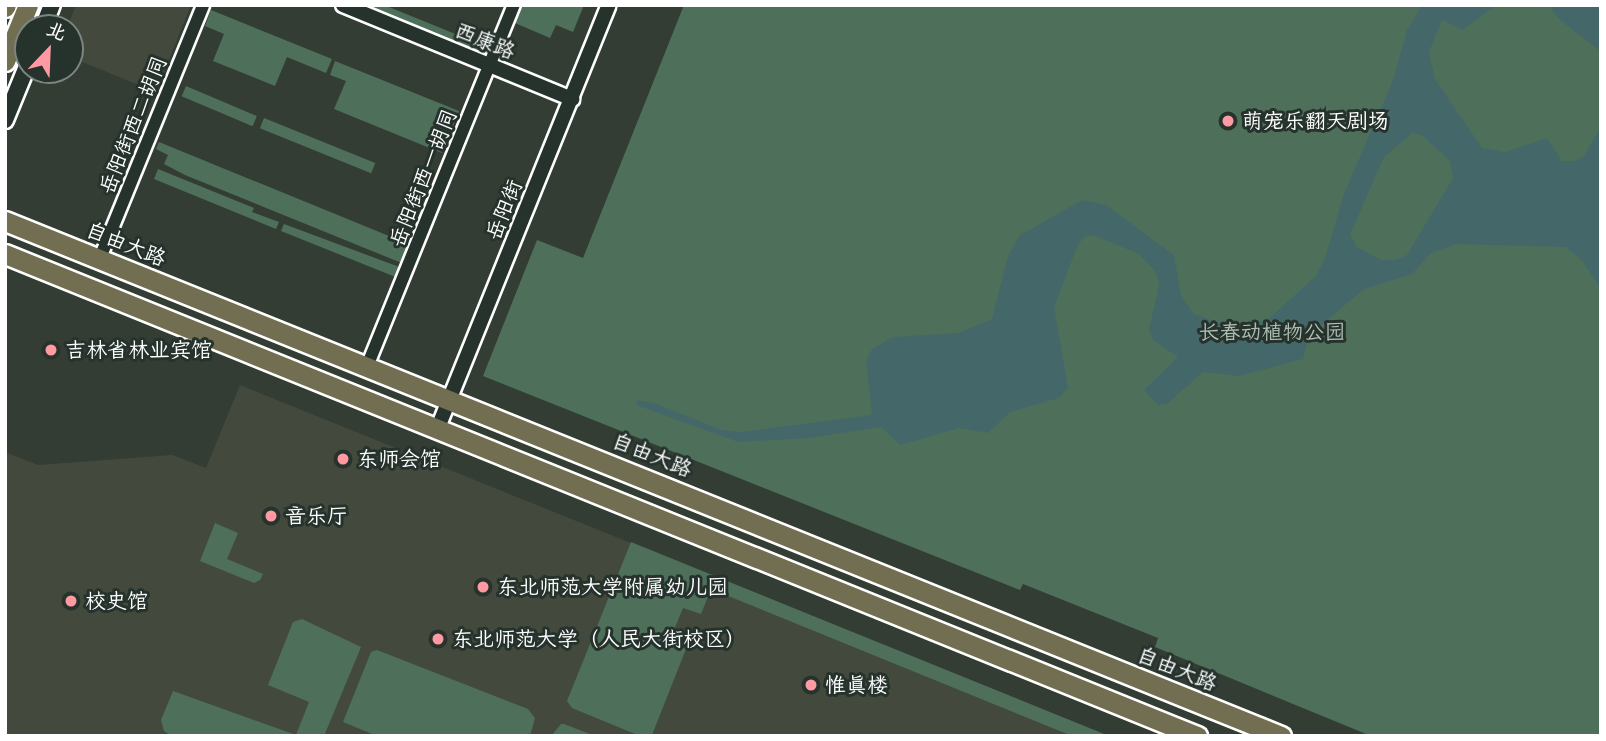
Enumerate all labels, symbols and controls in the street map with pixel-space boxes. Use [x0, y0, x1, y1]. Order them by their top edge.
north arrow [14, 14, 84, 84]
text: 北 [43, 17, 70, 45]
street label: 西康路 [451, 18, 519, 64]
street label: 岳阳街西二胡同 [94, 52, 172, 198]
street label: 岳阳街西一胡同 [384, 105, 462, 251]
place label: 萌宠乐翻天剧场 [1242, 108, 1389, 134]
marker: 萌宠乐翻天剧场 [1220, 113, 1236, 129]
street label: 岳阳街 [481, 176, 527, 244]
street label: 自由大路 [82, 217, 170, 271]
park label: 长春动植物公园 [1199, 319, 1345, 345]
place label: 吉林省林业宾馆 [65, 337, 212, 363]
marker: 吉林省林业宾馆 [43, 342, 59, 358]
street label: 自由大路 [608, 428, 696, 482]
place label: 东师会馆 [357, 446, 441, 472]
marker: 东师会馆 [335, 451, 351, 467]
place label: 音乐厅 [285, 503, 348, 529]
marker: 音乐厅 [263, 508, 279, 524]
place label: 东北师范大学附属幼儿园 [497, 574, 728, 600]
marker: 东北师范大学附属幼儿园 [475, 579, 491, 595]
place label: 校史馆 [85, 588, 148, 614]
marker: 校史馆 [63, 593, 79, 609]
place label: 东北师范大学（人民大街校区） [452, 626, 746, 652]
marker: 东北师范大学（人民大街校区） [430, 631, 446, 647]
street label: 自由大路 [1133, 642, 1221, 696]
place label: 惟真楼 [825, 672, 888, 698]
marker: 惟真楼 [803, 677, 819, 693]

